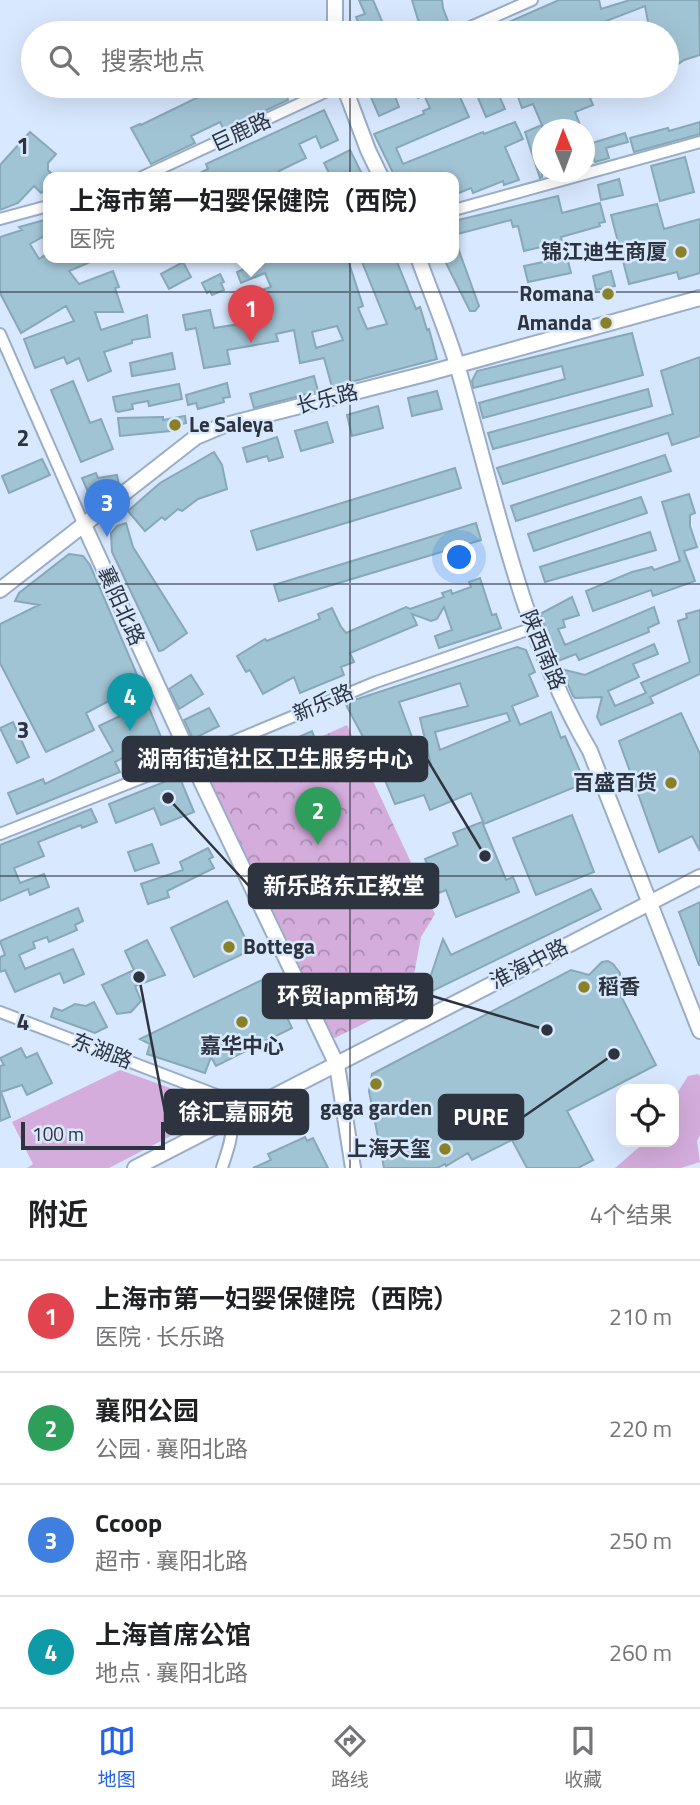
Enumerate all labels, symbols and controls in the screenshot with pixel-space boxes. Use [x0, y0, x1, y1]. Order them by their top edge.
search box [21, 21, 679, 98]
icon: search [45, 41, 83, 79]
text: 搜索地点 [101, 41, 205, 80]
street label: 巨鹿路 [205, 103, 276, 159]
north arrow [532, 119, 595, 182]
text: 1 [17, 128, 29, 163]
popup [43, 172, 459, 263]
text: 上海市第一妇婴保健院（西院） [69, 181, 433, 220]
text: 医院 [69, 221, 115, 256]
place label: 锦江迪生商厦 [541, 235, 667, 267]
marker: 锦江迪生商厦 [673, 244, 689, 260]
place label: Romana [519, 277, 594, 309]
pin: 1 [228, 285, 274, 343]
marker: Romana [600, 286, 616, 302]
place label: Amanda [517, 306, 592, 338]
marker: Amanda [598, 315, 614, 331]
street label: 长乐路 [292, 375, 361, 421]
place label: Le Saleya [189, 408, 274, 440]
marker: Le Saleya [167, 417, 183, 433]
text: 2 [17, 420, 29, 455]
pin: 3 [84, 479, 130, 537]
your location [442, 540, 476, 574]
street label: 襄阳北路 [90, 561, 154, 650]
street label: 陕西南路 [513, 605, 574, 695]
pin: 4 [107, 673, 153, 731]
street label: 新乐路 [287, 675, 358, 729]
text: 3 [17, 712, 29, 747]
callout: 湖南街道社区卫生服务中心 [123, 737, 427, 781]
text: 湖南街道社区卫生服务中心 [137, 741, 413, 776]
place label: 百盛百货 [573, 766, 657, 798]
marker: 百盛百货 [663, 775, 679, 791]
pin: 2 [295, 787, 341, 845]
callout: 新乐路东正教堂 [249, 864, 438, 908]
text: 新乐路东正教堂 [264, 868, 425, 903]
place label: Bottega [243, 930, 315, 962]
street label: 淮海中路 [484, 930, 573, 996]
marker: Bottega [221, 939, 237, 955]
place label: 稻香 [598, 970, 640, 1002]
callout: 环贸iapm商场 [263, 974, 432, 1018]
text: 环贸iapm商场 [277, 978, 419, 1013]
marker: 稻香 [576, 979, 592, 995]
text: 4 [17, 1004, 29, 1039]
marker: 嘉华中心 [234, 1014, 250, 1030]
street label: 东湖路 [67, 1024, 138, 1076]
place label: 嘉华中心 [200, 1029, 284, 1061]
marker: gaga garden [368, 1076, 384, 1092]
map controls [616, 1084, 679, 1147]
button: locate [616, 1084, 679, 1147]
callout: 徐汇嘉丽苑 [165, 1090, 308, 1134]
place label: gaga garden [320, 1091, 432, 1123]
text: 徐汇嘉丽苑 [179, 1094, 294, 1129]
callout: PURE [439, 1095, 523, 1139]
text: PURE [453, 1099, 509, 1134]
scale bar [21, 1119, 164, 1151]
text: 100 m [32, 1119, 84, 1148]
place label: 上海天玺 [347, 1132, 431, 1164]
marker: 上海天玺 [437, 1141, 453, 1157]
text: 附近 [28, 1191, 88, 1237]
text: 4个结果 [590, 1197, 672, 1232]
text: 上海市第一妇婴保健院（西院） [95, 1279, 459, 1318]
text: 1 [45, 1299, 57, 1334]
text: 210 m [609, 1299, 672, 1334]
text: 医院 · 长乐路 [95, 1319, 225, 1354]
text: 襄阳公园 [95, 1391, 199, 1430]
text: 2 [45, 1411, 57, 1446]
text: 220 m [609, 1411, 672, 1446]
text: 公园 · 襄阳北路 [95, 1431, 248, 1466]
text: Ccoop [95, 1503, 162, 1542]
text: 3 [45, 1523, 57, 1558]
text: 250 m [609, 1523, 672, 1558]
text: 超市 · 襄阳北路 [95, 1543, 248, 1578]
text: 上海首席公馆 [95, 1615, 251, 1654]
text: 4 [45, 1635, 57, 1670]
text: 260 m [609, 1635, 672, 1670]
text: 地点 · 襄阳北路 [95, 1655, 248, 1690]
tab: 地图 [98, 1722, 136, 1793]
tab: 路线 [331, 1722, 369, 1793]
tab: 收藏 [564, 1722, 602, 1793]

